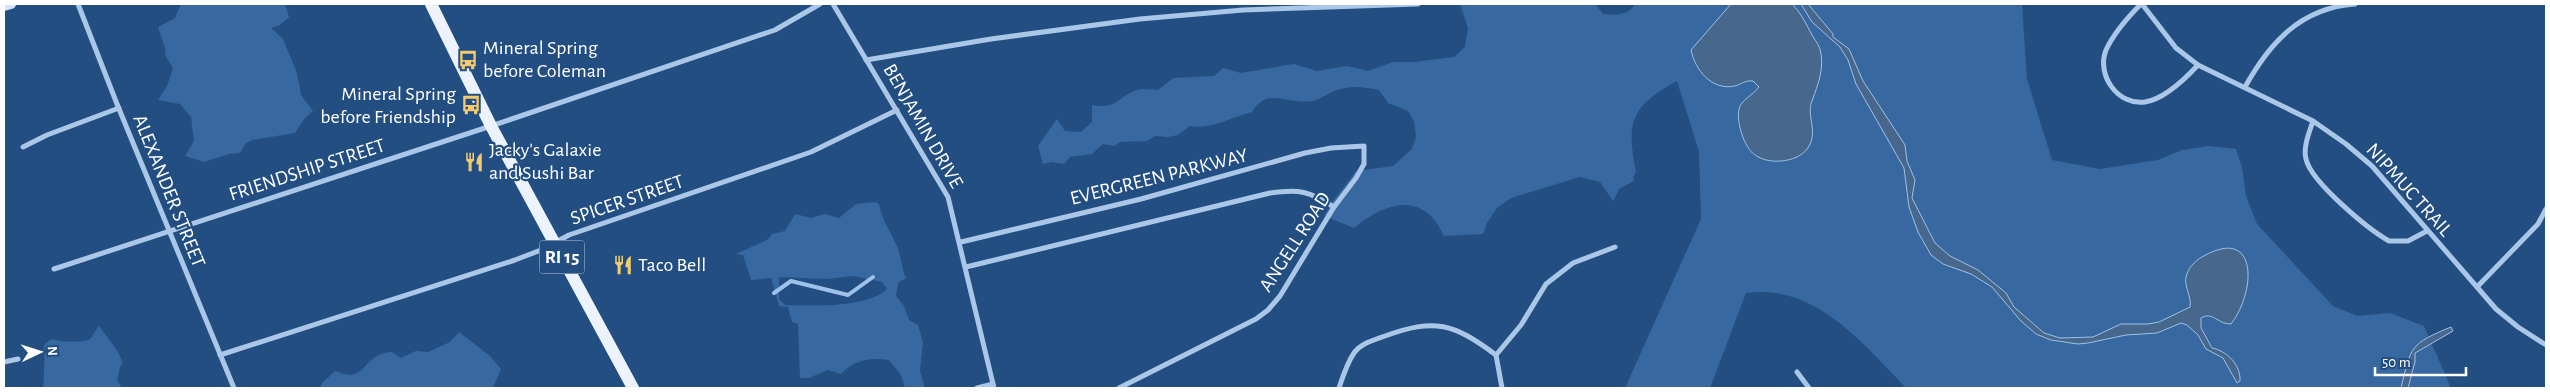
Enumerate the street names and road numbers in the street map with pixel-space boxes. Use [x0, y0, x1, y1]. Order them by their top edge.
street label: BENJAMIN DRIVE [879, 60, 967, 192]
street label: ALEXANDER STREET [129, 112, 209, 270]
street label: FRIENDSHIP STREET [227, 135, 388, 205]
street label: NIPMUC TRAIL [2362, 140, 2456, 241]
street label: EVERGREEN PARKWAY [1068, 145, 1250, 209]
street label: SPICER STREET [568, 171, 686, 229]
street label: ANGELL ROAD [1255, 189, 1335, 295]
road number: RI 15 [540, 240, 584, 274]

